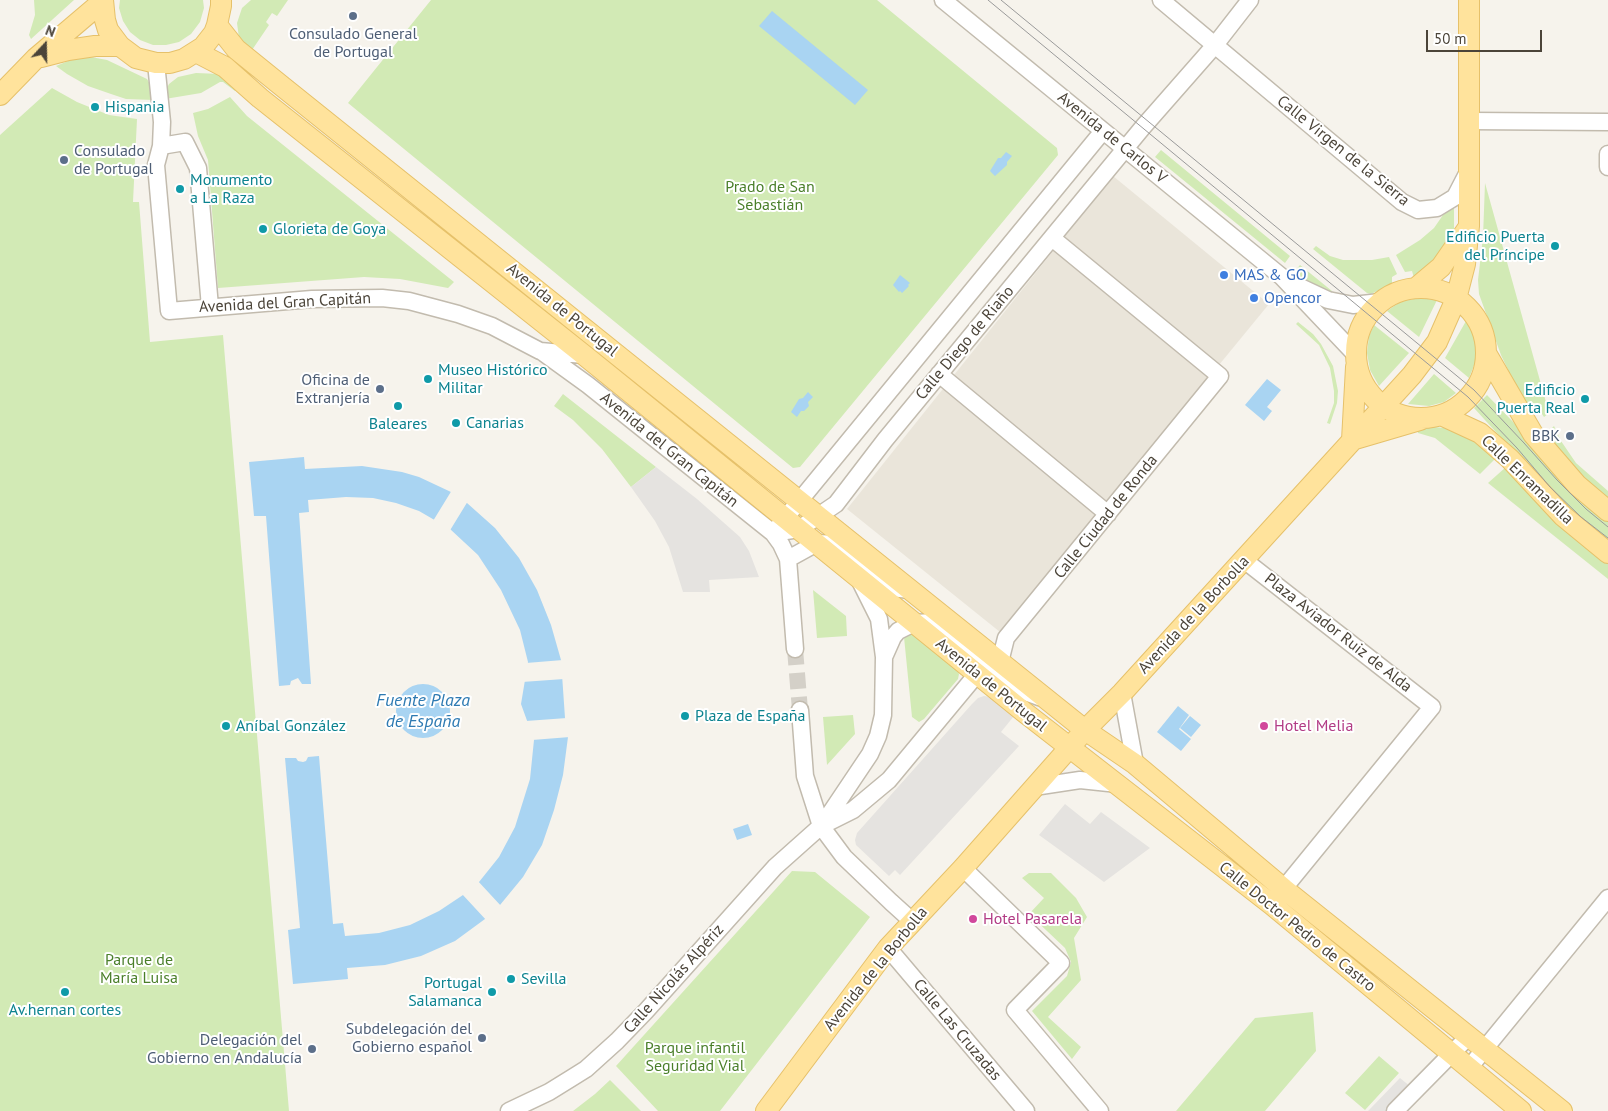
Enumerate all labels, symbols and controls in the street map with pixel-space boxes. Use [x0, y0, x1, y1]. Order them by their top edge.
marker: Consulado General de Portugal [347, 10, 359, 22]
north arrow [20, 20, 70, 70]
scale bar [1428, 20, 1544, 52]
text: N [43, 21, 58, 41]
place label: Consulado General de Portugal [289, 24, 417, 62]
text: 50 m [1434, 29, 1467, 48]
street label: Avenida de Carlos V [1054, 88, 1170, 188]
street label: Calle Virgen de la Sierra [1273, 92, 1413, 210]
place label: Hispania [105, 97, 164, 117]
marker: Hispania [89, 101, 101, 113]
place label: Consulado de Portugal [74, 141, 153, 179]
marker: Consulado de Portugal [58, 154, 70, 166]
place label: Monumento a La Raza [190, 170, 272, 208]
park label: Prado de San Sebastián [725, 177, 815, 215]
marker: Monumento a La Raza [174, 183, 186, 195]
place label: Glorieta de Goya [273, 219, 386, 239]
marker: Glorieta de Goya [257, 223, 269, 235]
place label: Edificio Puerta del Príncipe [1446, 227, 1545, 265]
marker: Edificio Puerta del Príncipe [1549, 240, 1561, 252]
street label: Avenida de Portugal [503, 259, 621, 361]
place label: MAS & GO [1234, 265, 1307, 285]
marker: MAS & GO [1218, 269, 1230, 281]
street label: Calle Diego de Riaño [912, 282, 1018, 404]
place label: Opencor [1264, 288, 1321, 308]
street label: Avenida del Gran Capitán [199, 289, 371, 317]
marker: Opencor [1248, 292, 1260, 304]
place label: Museo Histórico Militar [438, 360, 548, 398]
place label: Oficina de Extranjería [296, 370, 370, 408]
marker: Museo Histórico Militar [422, 373, 434, 385]
place label: Edificio Puerta Real [1497, 380, 1575, 418]
marker: Oficina de Extranjería [374, 383, 386, 395]
street label: Avenida del Gran Capitán [596, 388, 742, 512]
marker: Edificio Puerta Real [1579, 393, 1591, 405]
marker: Baleares [392, 400, 404, 412]
place label: Canarias [466, 413, 524, 433]
place label: Baleares [369, 414, 427, 434]
marker: Canarias [450, 417, 462, 429]
place label: BBK [1532, 426, 1560, 446]
marker: BBK [1564, 430, 1576, 442]
street label: Calle Enramadilla [1477, 431, 1577, 529]
street label: Calle Ciudad de Ronda [1050, 451, 1162, 583]
street label: Avenida de la Borbolla [1134, 552, 1254, 678]
street label: Plaza Aviador Ruiz de Alda [1260, 569, 1416, 697]
street label: Avenida de Portugal [932, 634, 1050, 736]
water label: Fuente Plaza de España [376, 690, 470, 732]
place label: Plaza de España [695, 706, 806, 726]
marker: Plaza de España [679, 710, 691, 722]
place label: Aníbal González [236, 716, 346, 736]
place label: Hotel Melia [1274, 716, 1353, 736]
marker: Aníbal González [220, 720, 232, 732]
marker: Hotel Melia [1258, 720, 1270, 732]
street label: Calle Doctor Pedro de Castro [1215, 858, 1379, 996]
street label: Avenida de la Borbolla [820, 903, 932, 1035]
place label: Hotel Pasarela [983, 909, 1082, 929]
marker: Hotel Pasarela [967, 913, 979, 925]
street label: Calle Nicolás Alpériz [620, 920, 728, 1038]
park label: Parque de María Luisa [100, 950, 178, 988]
place label: Sevilla [521, 969, 567, 989]
place label: Portugal Salamanca [408, 973, 482, 1011]
marker: Sevilla [505, 973, 517, 985]
street label: Calle Las Cruzadas [909, 975, 1005, 1085]
marker: Av.hernan cortes [59, 986, 71, 998]
marker: Portugal Salamanca [486, 986, 498, 998]
place label: Av.hernan cortes [9, 1000, 121, 1020]
place label: Subdelegación del Gobierno español [346, 1019, 472, 1057]
place label: Delegación del Gobierno en Andalucía [147, 1030, 302, 1068]
marker: Subdelegación del Gobierno español [476, 1032, 488, 1044]
park label: Parque infantil Seguridad Vial [645, 1038, 745, 1076]
marker: Delegación del Gobierno en Andalucía [306, 1043, 318, 1055]

